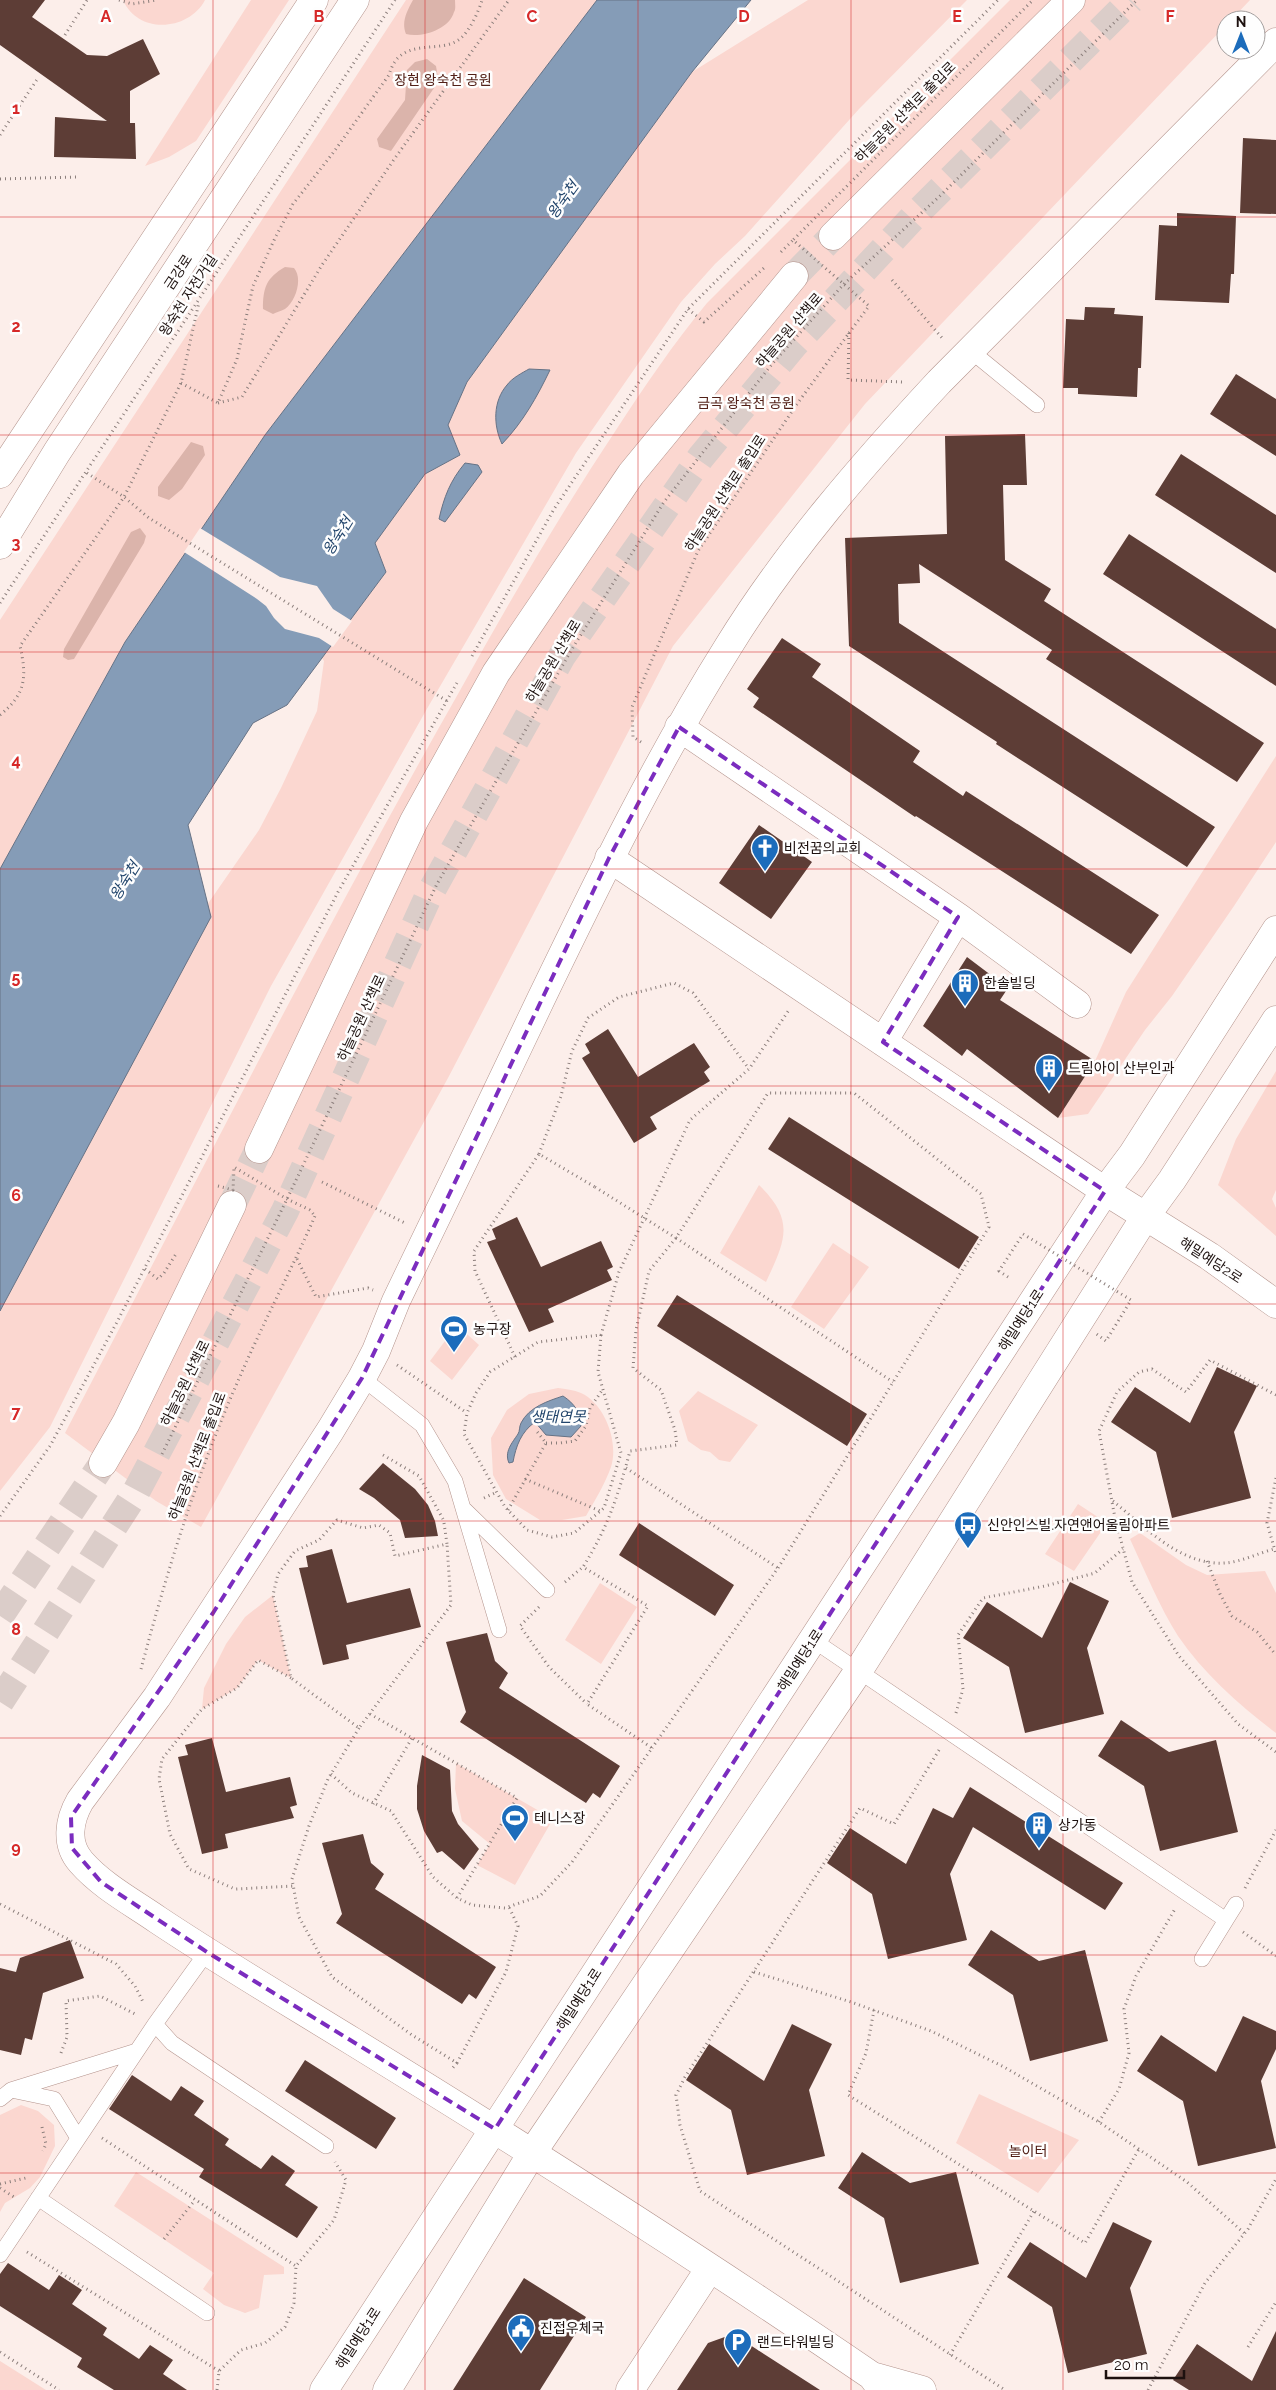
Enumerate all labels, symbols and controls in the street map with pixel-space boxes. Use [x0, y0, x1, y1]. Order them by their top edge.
text: A [101, 7, 112, 26]
text: B [314, 7, 325, 26]
text: C [527, 7, 538, 26]
text: D [738, 7, 750, 26]
text: E [952, 7, 962, 26]
text: F [1165, 7, 1175, 26]
north arrow [1216, 10, 1266, 60]
text: N [1236, 14, 1246, 30]
street label: 하늘공원 산책로 출입로 [851, 58, 959, 166]
park label: 장현 왕숙천 공원 [394, 72, 492, 88]
text: 1 [12, 99, 20, 118]
water label: 왕숙천 [544, 176, 584, 222]
street label: 왕숙천 자전거길 [156, 251, 220, 339]
street label: 금강로 [161, 251, 195, 293]
street label: 하늘공원 산책로 [752, 289, 826, 371]
text: 2 [11, 317, 21, 336]
park label: 금곡 왕숙천 공원 [697, 395, 795, 411]
street label: 하늘공원 산책로 출입로 [681, 432, 769, 554]
water label: 왕숙천 [319, 512, 358, 558]
text: 3 [12, 534, 21, 553]
street label: 하늘공원 산책로 [522, 617, 584, 705]
text: 4 [11, 751, 21, 770]
church icon: 비전꿈의교회 [750, 833, 780, 872]
place label: 비전꿈의교회 [784, 840, 861, 856]
water label: 왕숙천 [106, 857, 145, 903]
text: 5 [12, 968, 21, 987]
building icon: 한솔빌딩 [950, 968, 980, 1007]
street label: 하늘공원 산책로 [334, 972, 388, 1064]
place label: 한솔빌딩 [984, 975, 1036, 991]
building icon: 드림아이 산부인과 [1034, 1053, 1064, 1092]
place label: 드림아이 산부인과 [1068, 1060, 1175, 1076]
text: 6 [11, 1186, 21, 1205]
street label: 해밀예당2로 [1177, 1234, 1246, 1286]
street label: 해밀예당1로 [995, 1286, 1047, 1354]
sports icon: 농구장 [439, 1314, 469, 1353]
place label: 농구장 [473, 1321, 512, 1337]
street label: 하늘공원 산책로 [157, 1337, 213, 1429]
street label: 하늘공원 산책로 출입로 [165, 1390, 229, 1522]
text: 7 [12, 1403, 21, 1422]
water label: 생태연못 [530, 1408, 587, 1426]
bus stop icon: 신안인스빌.자연앤어울림아파트 [953, 1510, 983, 1549]
place label: 신안인스빌.자연앤어울림아파트 [987, 1517, 1170, 1533]
text: 8 [11, 1620, 21, 1639]
street label: 해밀예당1로 [774, 1626, 826, 1694]
sports icon: 테니스장 [500, 1803, 530, 1842]
place label: 테니스장 [534, 1810, 586, 1826]
building icon: 상가동 [1024, 1810, 1054, 1849]
place label: 상가동 [1058, 1817, 1097, 1833]
text: 9 [11, 1838, 21, 1857]
street label: 해밀예당1로 [553, 1965, 605, 2033]
park label: 놀이터 [1009, 2143, 1047, 2159]
street label: 해밀예당1로 [332, 2304, 384, 2372]
public building icon: 진접우체국 [506, 2313, 536, 2352]
place label: 진접우체국 [540, 2320, 605, 2336]
parking icon: 랜드타워빌딩 [723, 2327, 753, 2366]
place label: 랜드타워빌딩 [757, 2334, 834, 2350]
scale bar [1106, 2348, 1184, 2380]
text: 20 m [1114, 2356, 1149, 2374]

